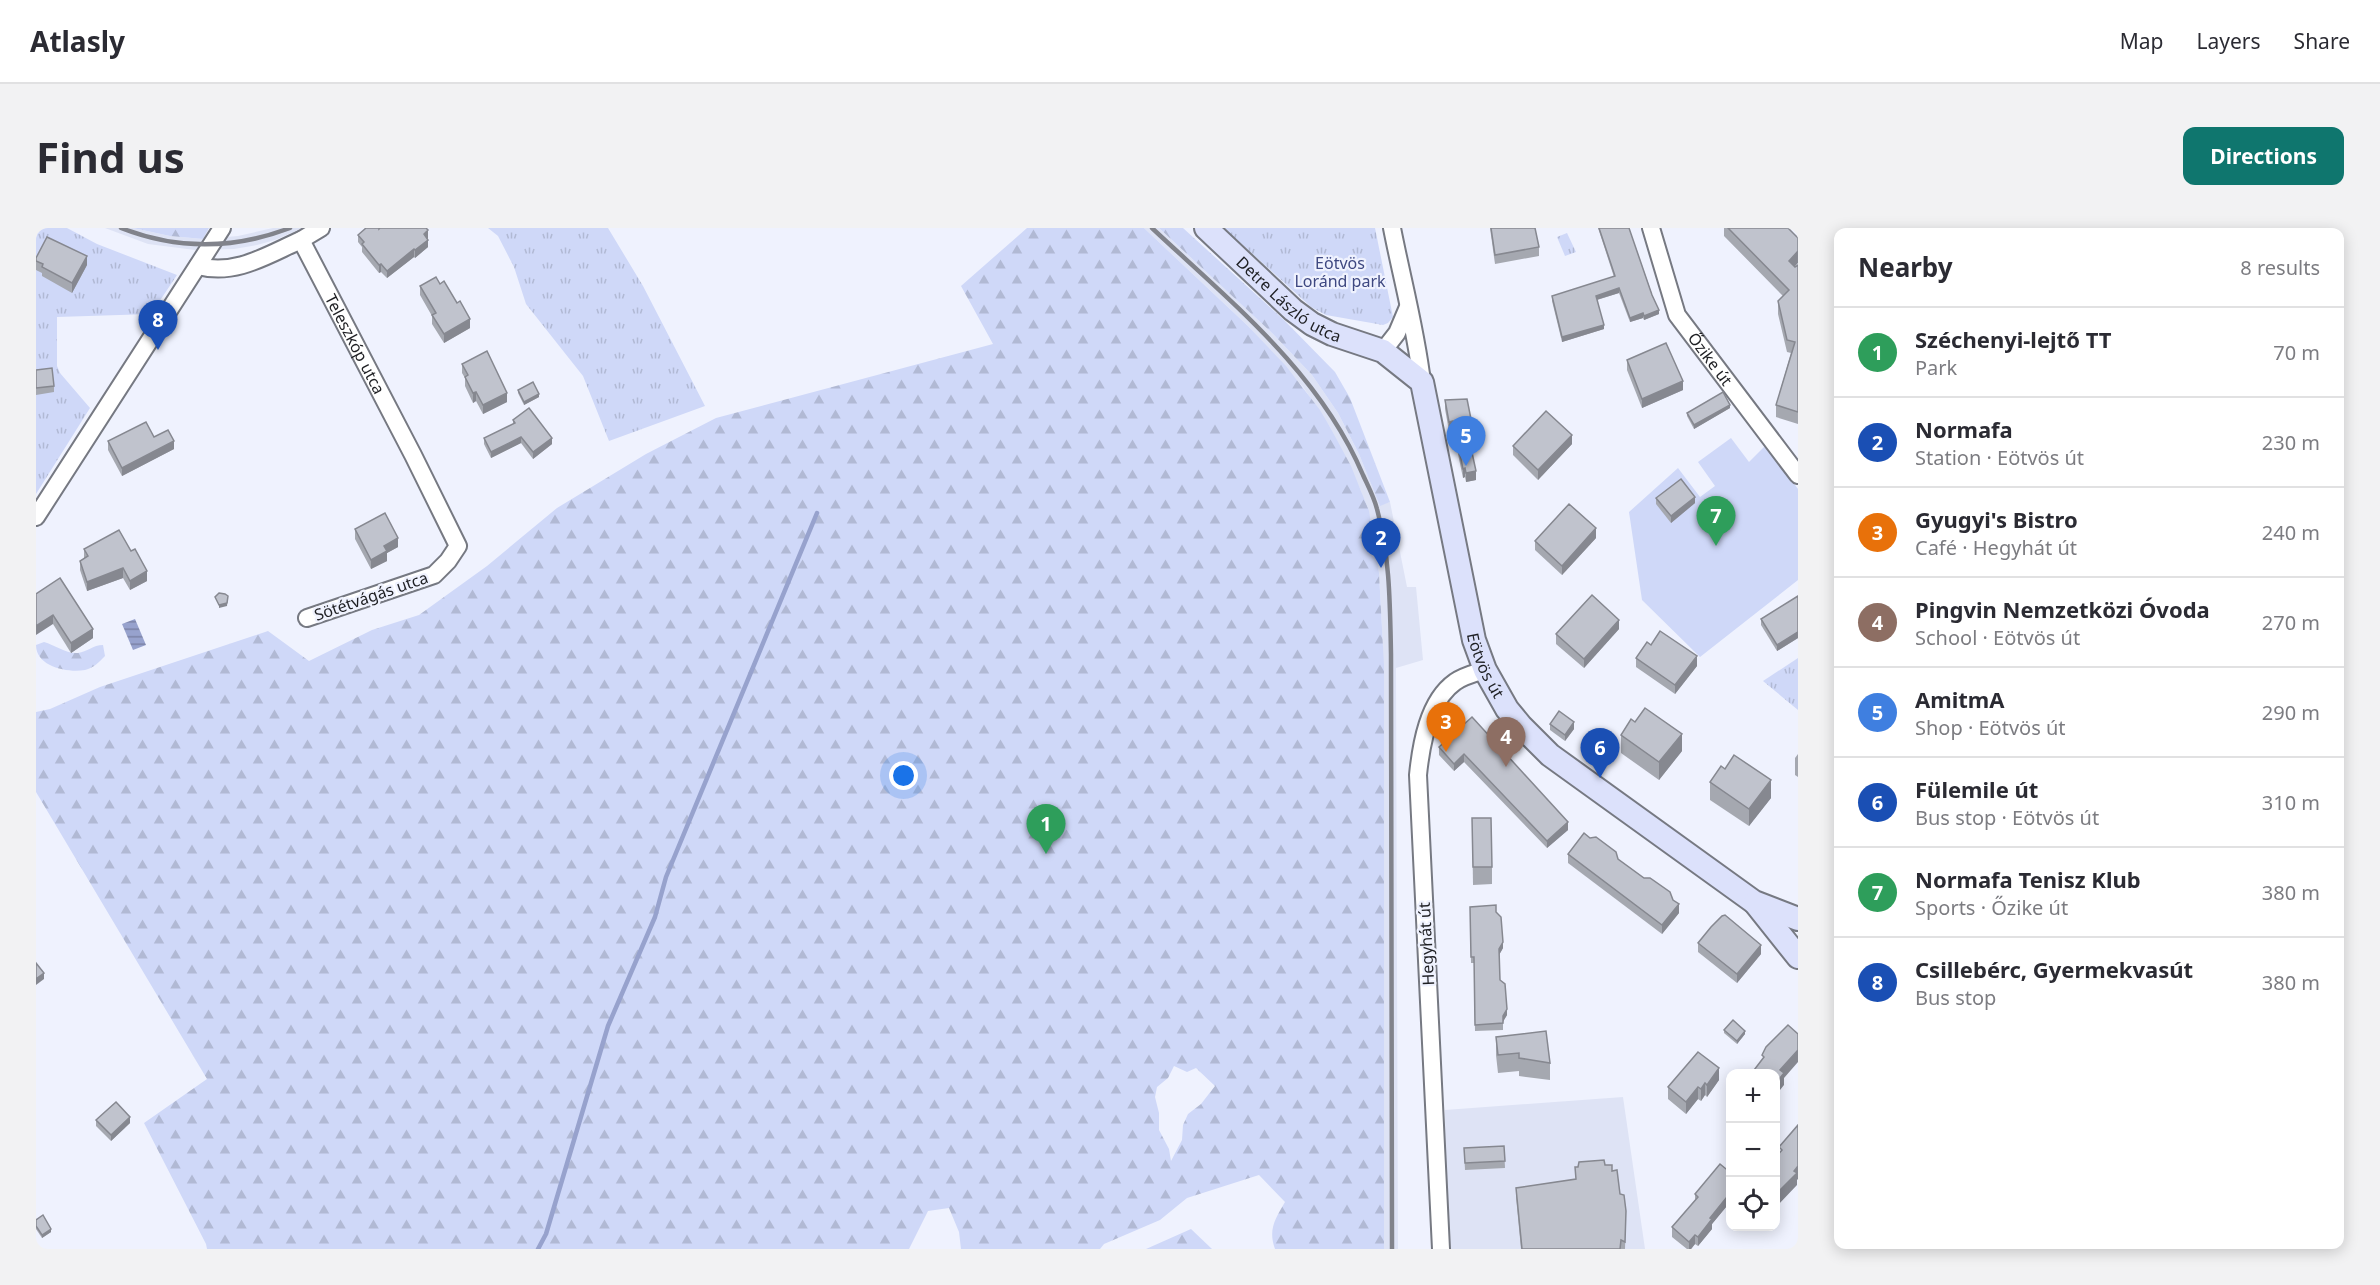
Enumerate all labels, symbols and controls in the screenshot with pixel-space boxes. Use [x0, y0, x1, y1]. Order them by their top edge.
text: Atlasly [30, 22, 125, 60]
text: Map [2120, 27, 2164, 55]
text: Layers [2197, 27, 2261, 55]
text: Share [2294, 27, 2350, 55]
button: Directions [2183, 127, 2344, 185]
text: Find us [36, 128, 185, 185]
text: Nearby [1858, 249, 1953, 285]
street label: Detre László utca [1232, 251, 1344, 347]
park label: Eötvös Loránd park [1294, 252, 1386, 292]
text: 8 results [2240, 254, 2320, 281]
street label: Teleszkóp utca [320, 290, 390, 398]
pin: 8 [138, 300, 178, 350]
text: Széchenyi-lejtő TT [1915, 324, 2111, 354]
street label: Őzike út [1683, 328, 1738, 390]
text: 1 [1872, 339, 1883, 366]
text: 70 m [2273, 339, 2320, 366]
text: Park [1915, 354, 1957, 381]
text: Normafa [1915, 414, 2013, 444]
pin: 5 [1446, 416, 1486, 466]
text: 2 [1872, 429, 1883, 456]
text: 230 m [2262, 429, 2320, 456]
text: Station · Eötvös út [1915, 444, 2084, 471]
pin: 7 [1696, 496, 1736, 546]
text: Gyugyi's Bistro [1915, 504, 2078, 534]
pin: 2 [1362, 518, 1400, 568]
text: 3 [1872, 519, 1883, 546]
text: 240 m [2262, 519, 2320, 546]
text: Café · Hegyhát út [1915, 534, 2077, 561]
street label: Sötétvágás utca [311, 566, 431, 626]
text: Pingvin Nemzetközi Óvoda [1915, 594, 2210, 624]
text: 4 [1872, 609, 1883, 636]
text: 270 m [2262, 609, 2320, 636]
text: School · Eötvös út [1915, 624, 2080, 651]
street label: Eötvös út [1462, 631, 1510, 702]
text: AmitmA [1915, 684, 2004, 714]
text: 5 [1872, 699, 1883, 726]
text: 290 m [2262, 699, 2320, 726]
pin: 3 [1426, 702, 1466, 752]
text: Shop · Eötvös út [1915, 714, 2066, 741]
pin: 4 [1486, 718, 1526, 767]
pin: 6 [1580, 728, 1620, 778]
your location [889, 761, 918, 790]
text: Fülemile út [1915, 774, 2038, 804]
text: 6 [1872, 789, 1883, 816]
text: 310 m [2262, 789, 2320, 816]
pin: 1 [1026, 804, 1066, 854]
text: Bus stop · Eötvös út [1915, 804, 2099, 831]
text: Normafa Tenisz Klub [1915, 864, 2141, 894]
text: 7 [1872, 879, 1883, 906]
text: 380 m [2262, 879, 2320, 906]
text: Sports · Őzike út [1915, 894, 2068, 921]
street label: Hegyhát út [1413, 902, 1439, 986]
text: Csillebérc, Gyermekvasút [1915, 954, 2193, 984]
text: 8 [1872, 969, 1883, 996]
text: 380 m [2262, 969, 2320, 996]
text: Bus stop [1915, 984, 1996, 1011]
map controls [1726, 1069, 1780, 1231]
button: + [1726, 1069, 1780, 1123]
button: − [1726, 1123, 1780, 1177]
button: locate [1726, 1177, 1780, 1231]

